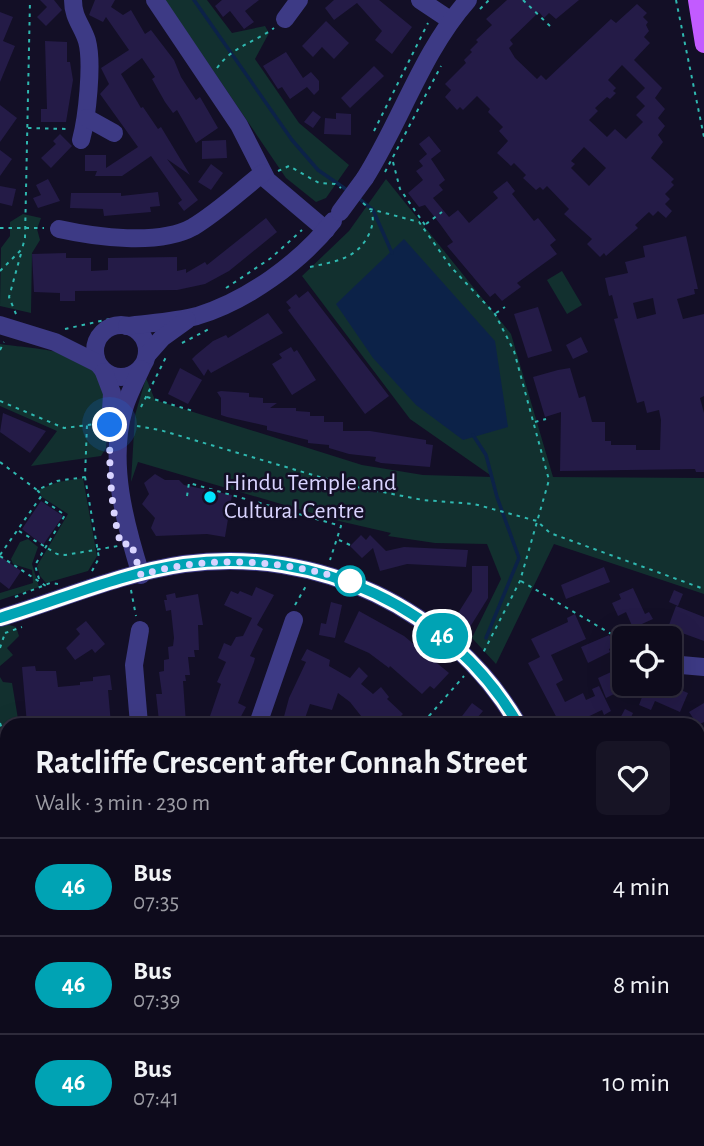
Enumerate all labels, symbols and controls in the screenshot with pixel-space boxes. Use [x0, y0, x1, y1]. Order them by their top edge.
your location [92, 407, 127, 442]
place label: Hindu Temple and Cultural Centre [224, 471, 397, 523]
marker: Hindu Temple and Cultural Centre [202, 489, 218, 505]
unlabelled marker [335, 566, 365, 596]
line badge: 46 [410, 613, 474, 659]
text: 46 [430, 624, 454, 648]
map controls [612, 626, 682, 696]
button: locate [612, 626, 682, 696]
button: heart [596, 741, 670, 815]
text: Ratcliffe Crescent after Connah Street [35, 747, 527, 780]
text: Walk · 3 min · 230 m [35, 792, 210, 815]
text: Bus [133, 860, 172, 886]
text: 4 min [613, 874, 670, 900]
text: 46 [62, 875, 85, 899]
text: 07:35 [133, 891, 179, 914]
text: Bus [133, 958, 172, 984]
text: 8 min [613, 972, 670, 998]
text: 46 [62, 973, 85, 997]
text: 07:39 [133, 989, 180, 1012]
text: Bus [133, 1056, 172, 1082]
text: 10 min [603, 1070, 670, 1096]
text: 46 [62, 1071, 85, 1095]
text: 07:41 [133, 1087, 179, 1110]

